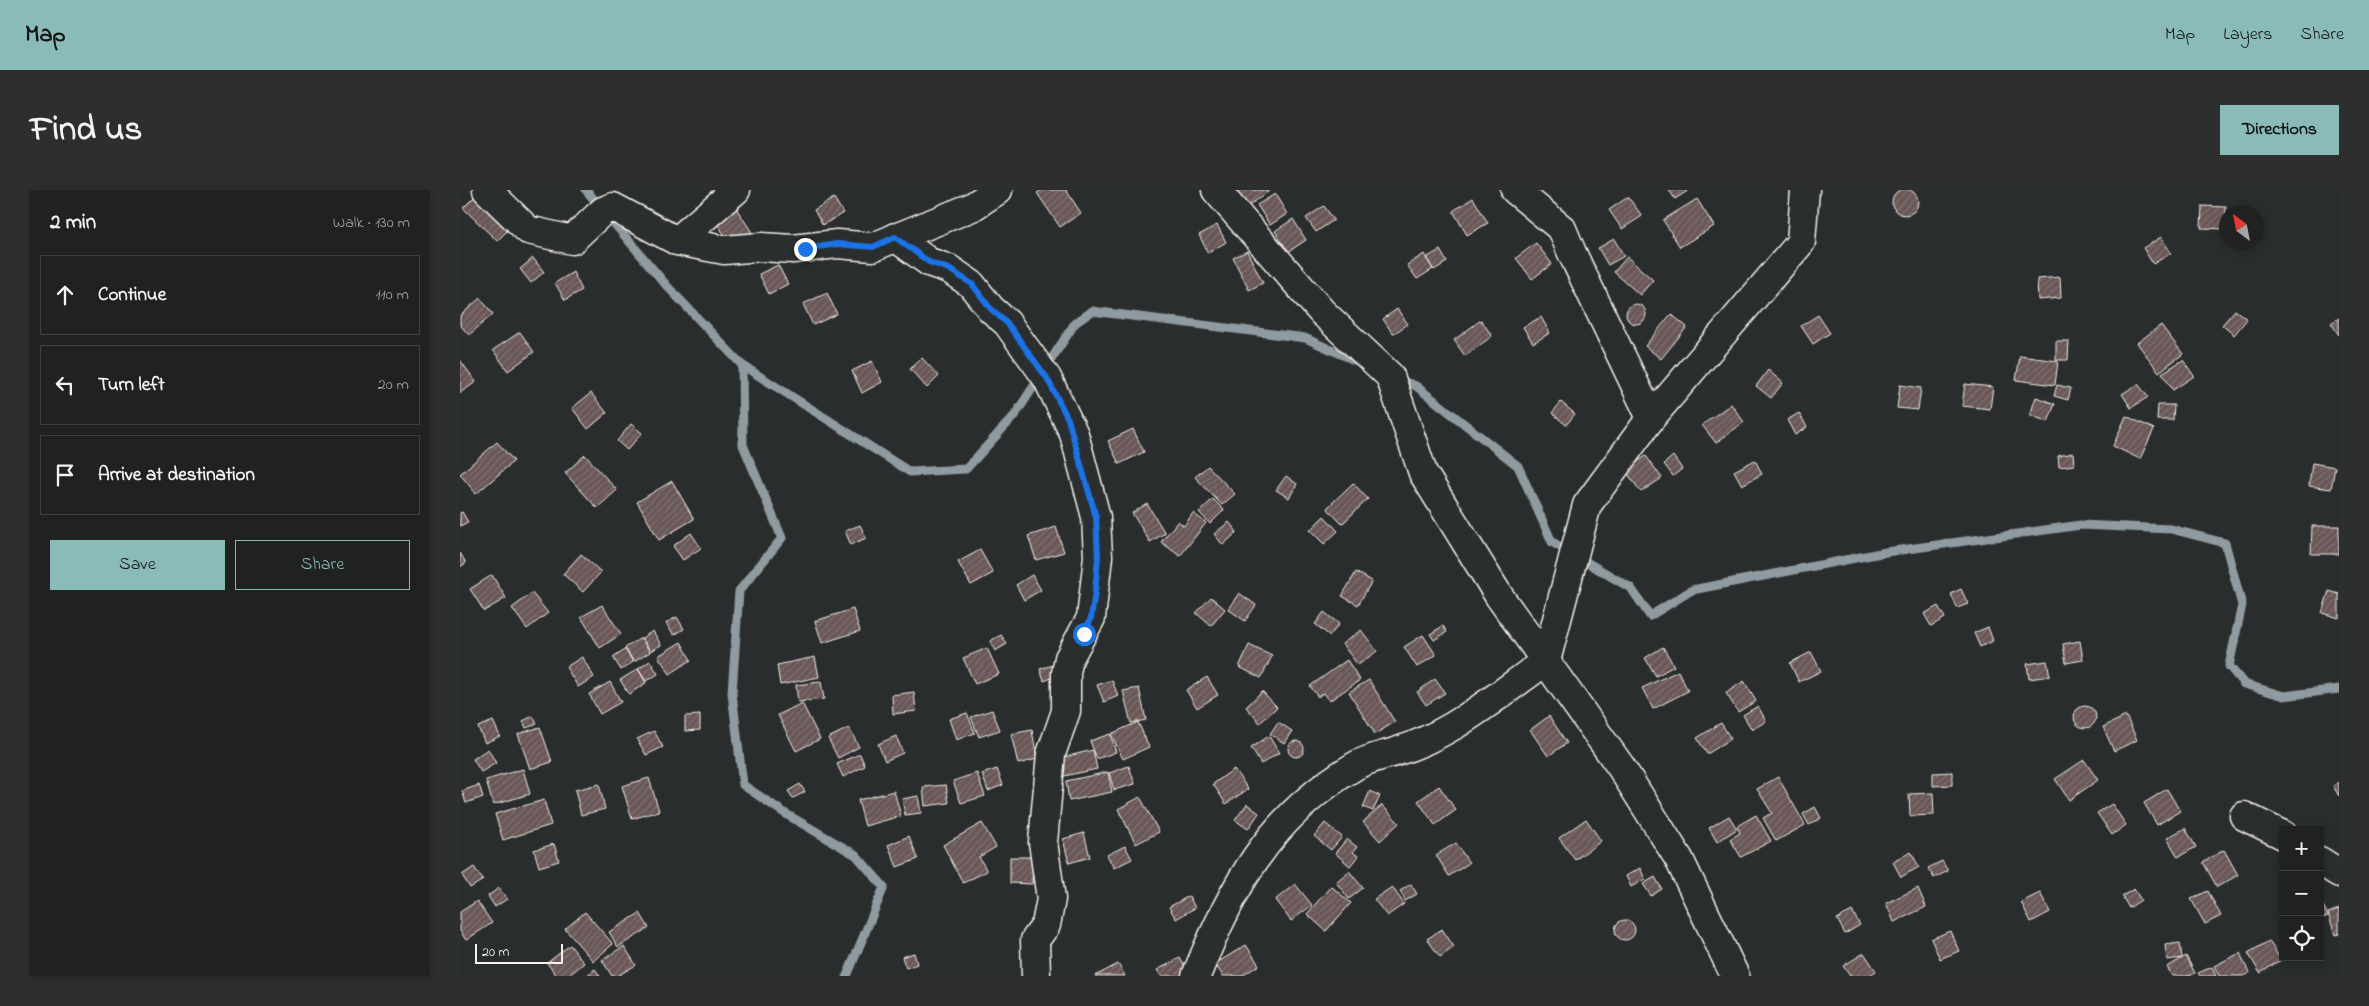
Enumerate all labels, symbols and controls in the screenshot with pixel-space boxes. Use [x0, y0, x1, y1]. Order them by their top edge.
text: Map [25, 18, 66, 53]
text: Map [2165, 22, 2195, 48]
text: Layers [2223, 22, 2273, 48]
text: Share [2301, 22, 2344, 48]
text: Find us [30, 105, 142, 156]
button: Directions [2220, 105, 2339, 155]
north arrow [2219, 205, 2264, 250]
text: 2 min [50, 208, 96, 238]
text: Walk · 130 m [333, 211, 410, 235]
route end [794, 238, 817, 261]
icon: ahead [51, 281, 79, 309]
text: Continue [98, 282, 166, 309]
text: 110 m [375, 283, 409, 307]
icon: left [51, 371, 79, 399]
text: Turn left [98, 372, 165, 399]
text: 20 m [378, 373, 409, 397]
icon: arrive [51, 461, 79, 489]
text: Arrive at destination [98, 462, 255, 489]
button: Save [50, 540, 225, 590]
button: Share [235, 540, 410, 590]
route start [1073, 623, 1096, 646]
map controls [2279, 826, 2324, 961]
button: + [2279, 826, 2324, 871]
button: − [2279, 871, 2324, 916]
button: locate [2279, 916, 2324, 961]
scale bar [475, 941, 562, 964]
text: 20 m [482, 942, 509, 963]

